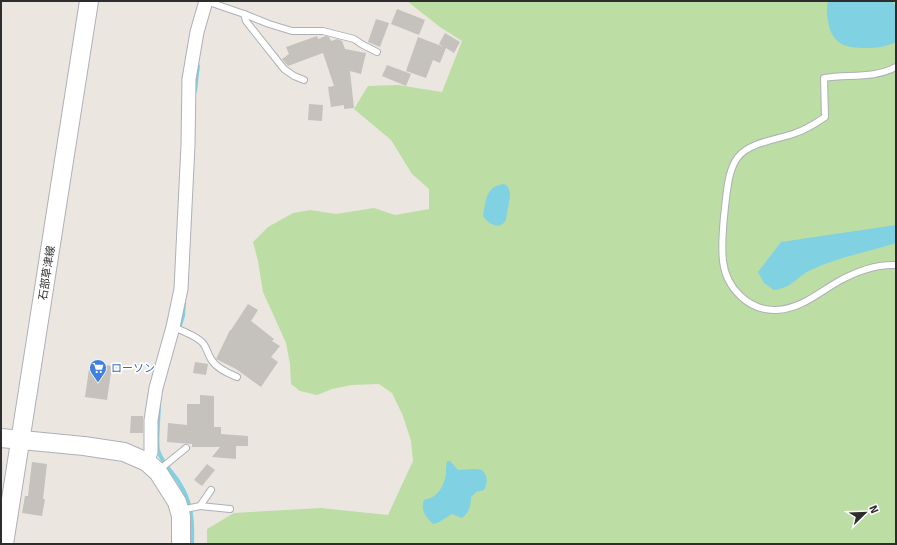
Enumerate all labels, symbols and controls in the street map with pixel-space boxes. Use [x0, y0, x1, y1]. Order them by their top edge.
street label: 石部草津線 [36, 245, 58, 301]
supermarket icon: ローソン [88, 358, 108, 383]
place label: ローソン [111, 362, 155, 375]
north arrow [845, 493, 885, 533]
text: N [866, 503, 881, 515]

